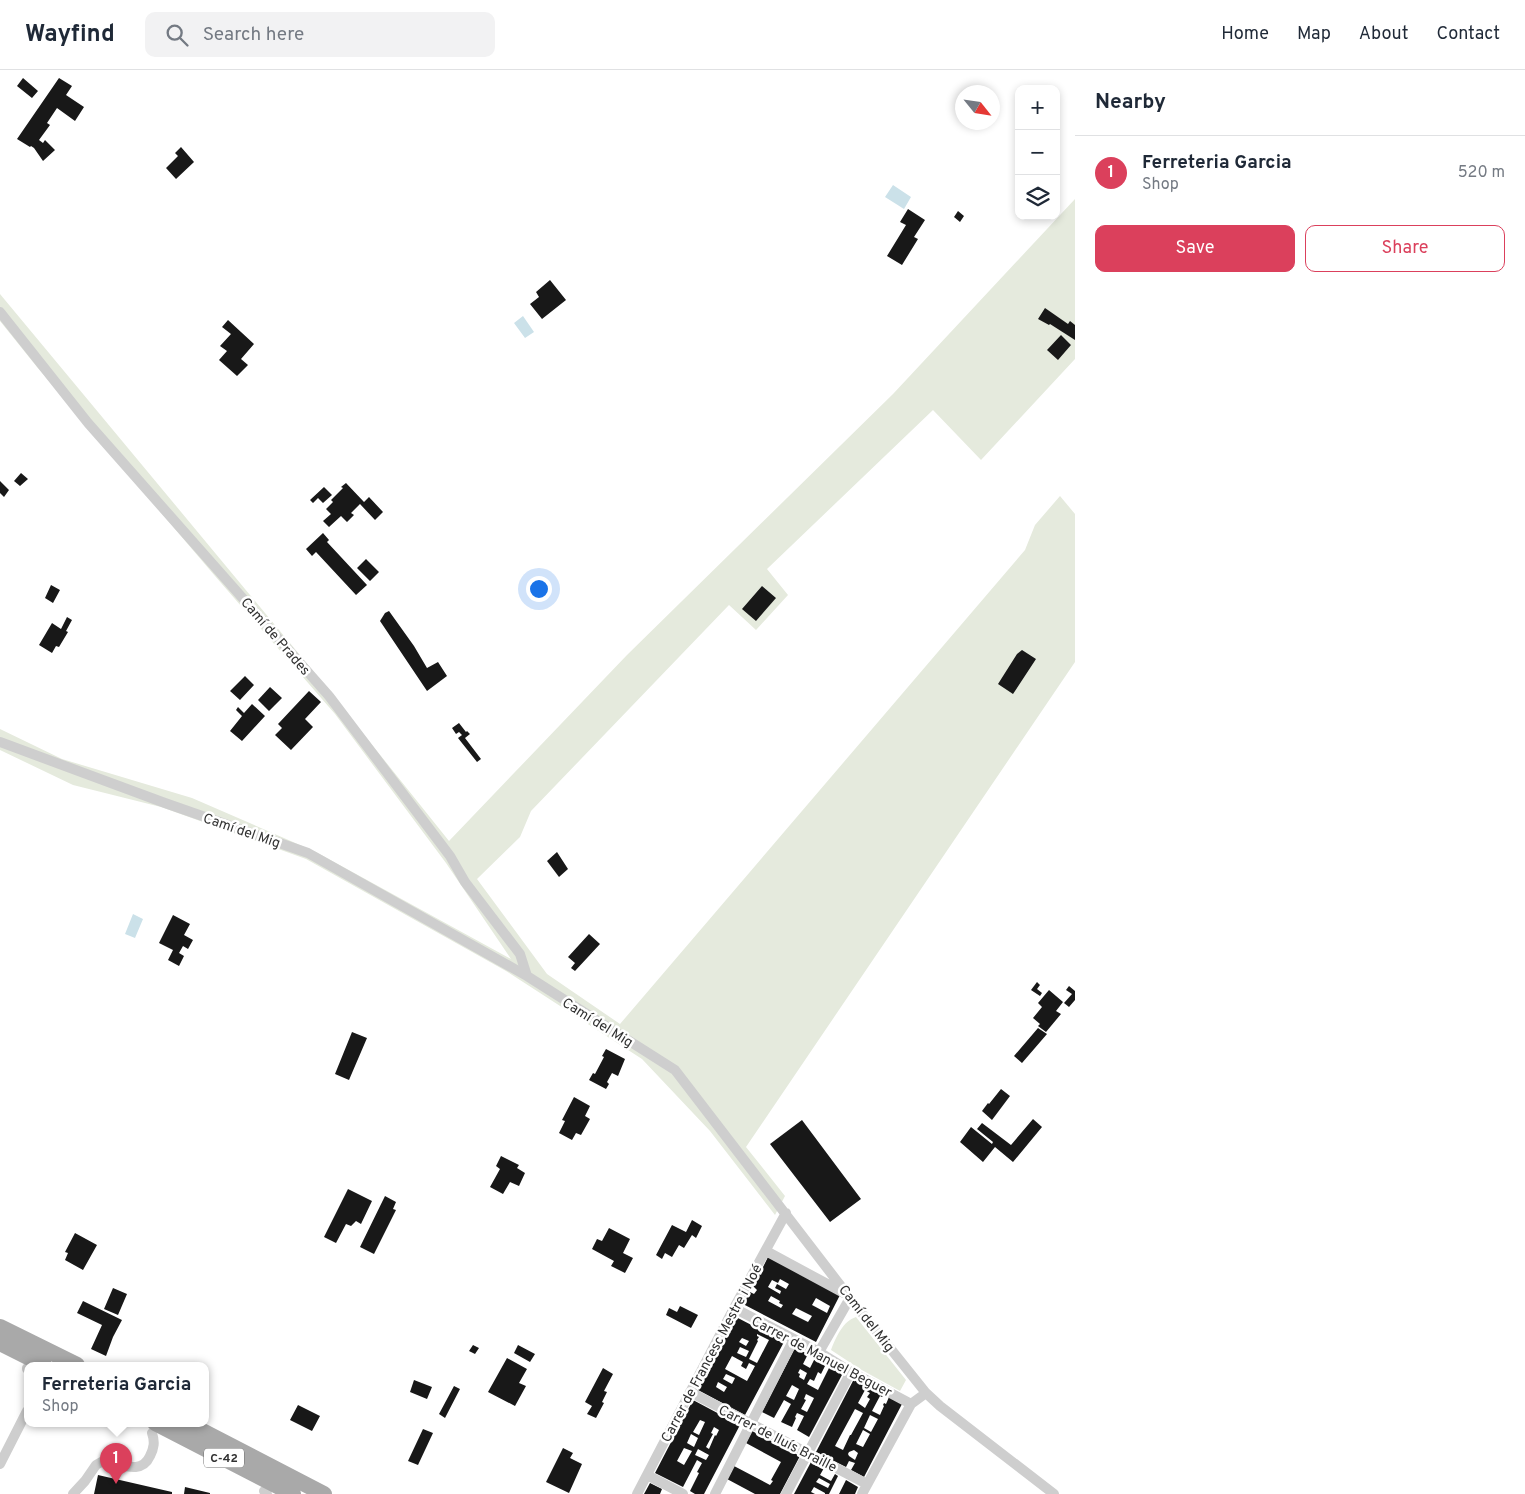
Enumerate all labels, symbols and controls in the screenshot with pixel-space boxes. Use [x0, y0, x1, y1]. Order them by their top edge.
search box [145, 12, 495, 57]
text: Wayfind [25, 20, 115, 50]
icon: search [163, 21, 191, 49]
text: Search here [203, 23, 304, 47]
text: Home [1221, 23, 1269, 46]
text: Map [1297, 23, 1331, 46]
text: About [1359, 23, 1408, 46]
text: Contact [1436, 23, 1500, 46]
north arrow [955, 85, 1000, 130]
map controls [1015, 85, 1060, 220]
button: + [1015, 85, 1060, 130]
text: Nearby [1095, 89, 1166, 116]
button: − [1015, 130, 1060, 175]
text: Ferreteria Garcia [1142, 151, 1292, 175]
text: 1 [1108, 163, 1114, 183]
text: 520 m [1458, 163, 1505, 183]
button: layers [1015, 175, 1060, 220]
text: Shop [1142, 175, 1179, 195]
button: Save [1095, 225, 1295, 272]
button: Share [1305, 225, 1505, 272]
your location [526, 576, 552, 602]
street label: Camí de Prades [237, 595, 313, 679]
street label: Camí del Mig [201, 810, 282, 853]
street label: Camí del Mig [559, 995, 636, 1052]
street label: Carrer de Francesc Mestre i Noé [658, 1262, 767, 1446]
street label: Camí del Mig [834, 1282, 897, 1356]
street label: Carrer de Manuel Beguer [748, 1313, 895, 1402]
popup [24, 1362, 209, 1427]
text: Ferreteria Garcia [42, 1373, 191, 1397]
text: Shop [42, 1397, 78, 1417]
street label: Carrer de lluís Braille [715, 1402, 840, 1477]
pin: 1 [100, 1443, 132, 1484]
road number: C-42 [204, 1449, 244, 1468]

